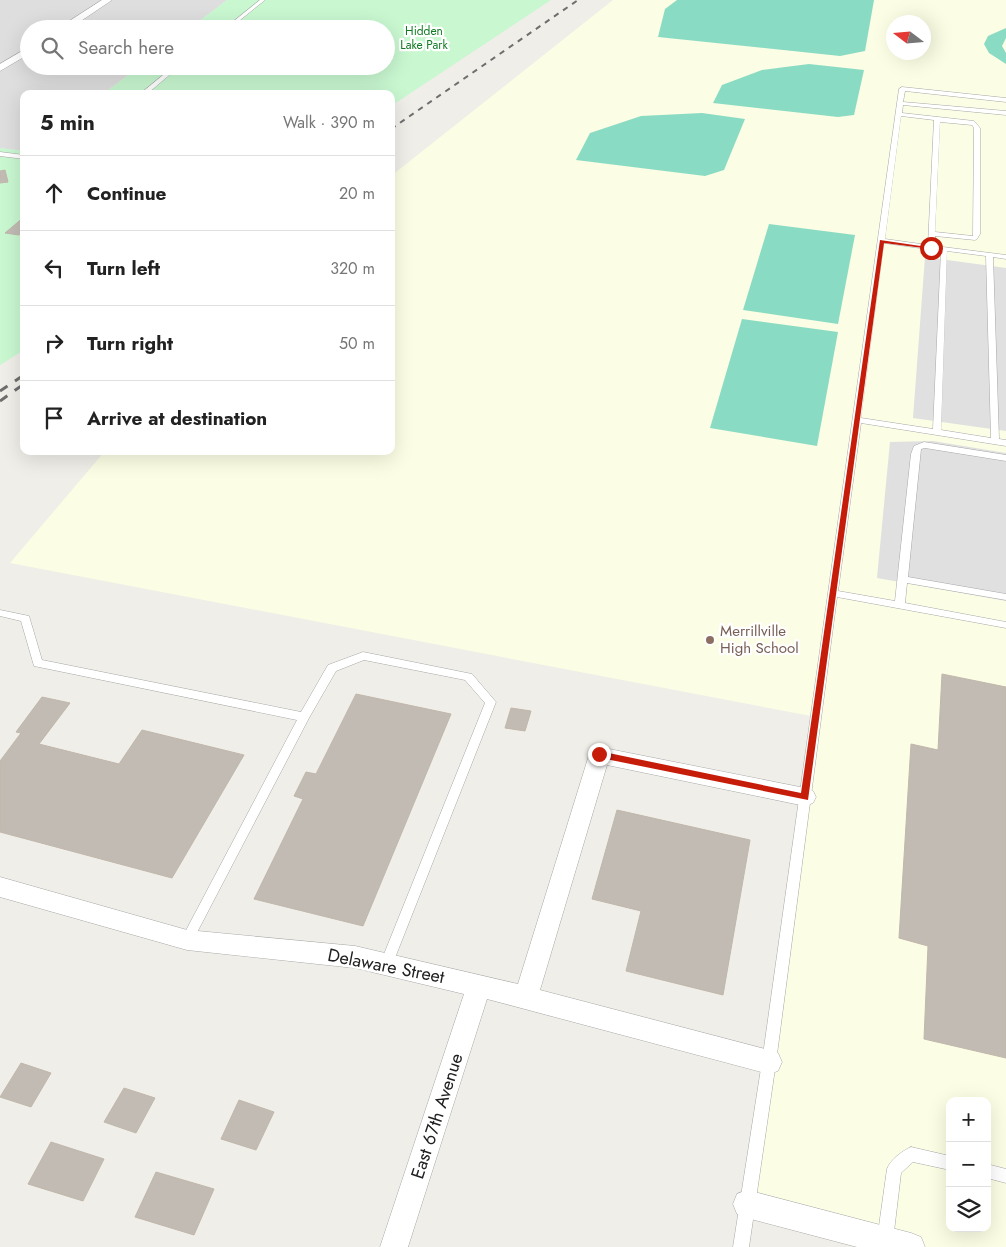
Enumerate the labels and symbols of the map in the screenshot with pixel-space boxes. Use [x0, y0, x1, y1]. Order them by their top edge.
north arrow [886, 15, 931, 60]
park label: Hidden Lake Park [400, 22, 448, 54]
route start [920, 237, 943, 260]
place label: Merrillville High School [720, 620, 799, 659]
marker: Merrillville High School [704, 634, 716, 646]
route end [588, 743, 611, 766]
street label: Delaware Street [325, 942, 447, 990]
street label: East 67th Avenue [404, 1050, 470, 1182]

